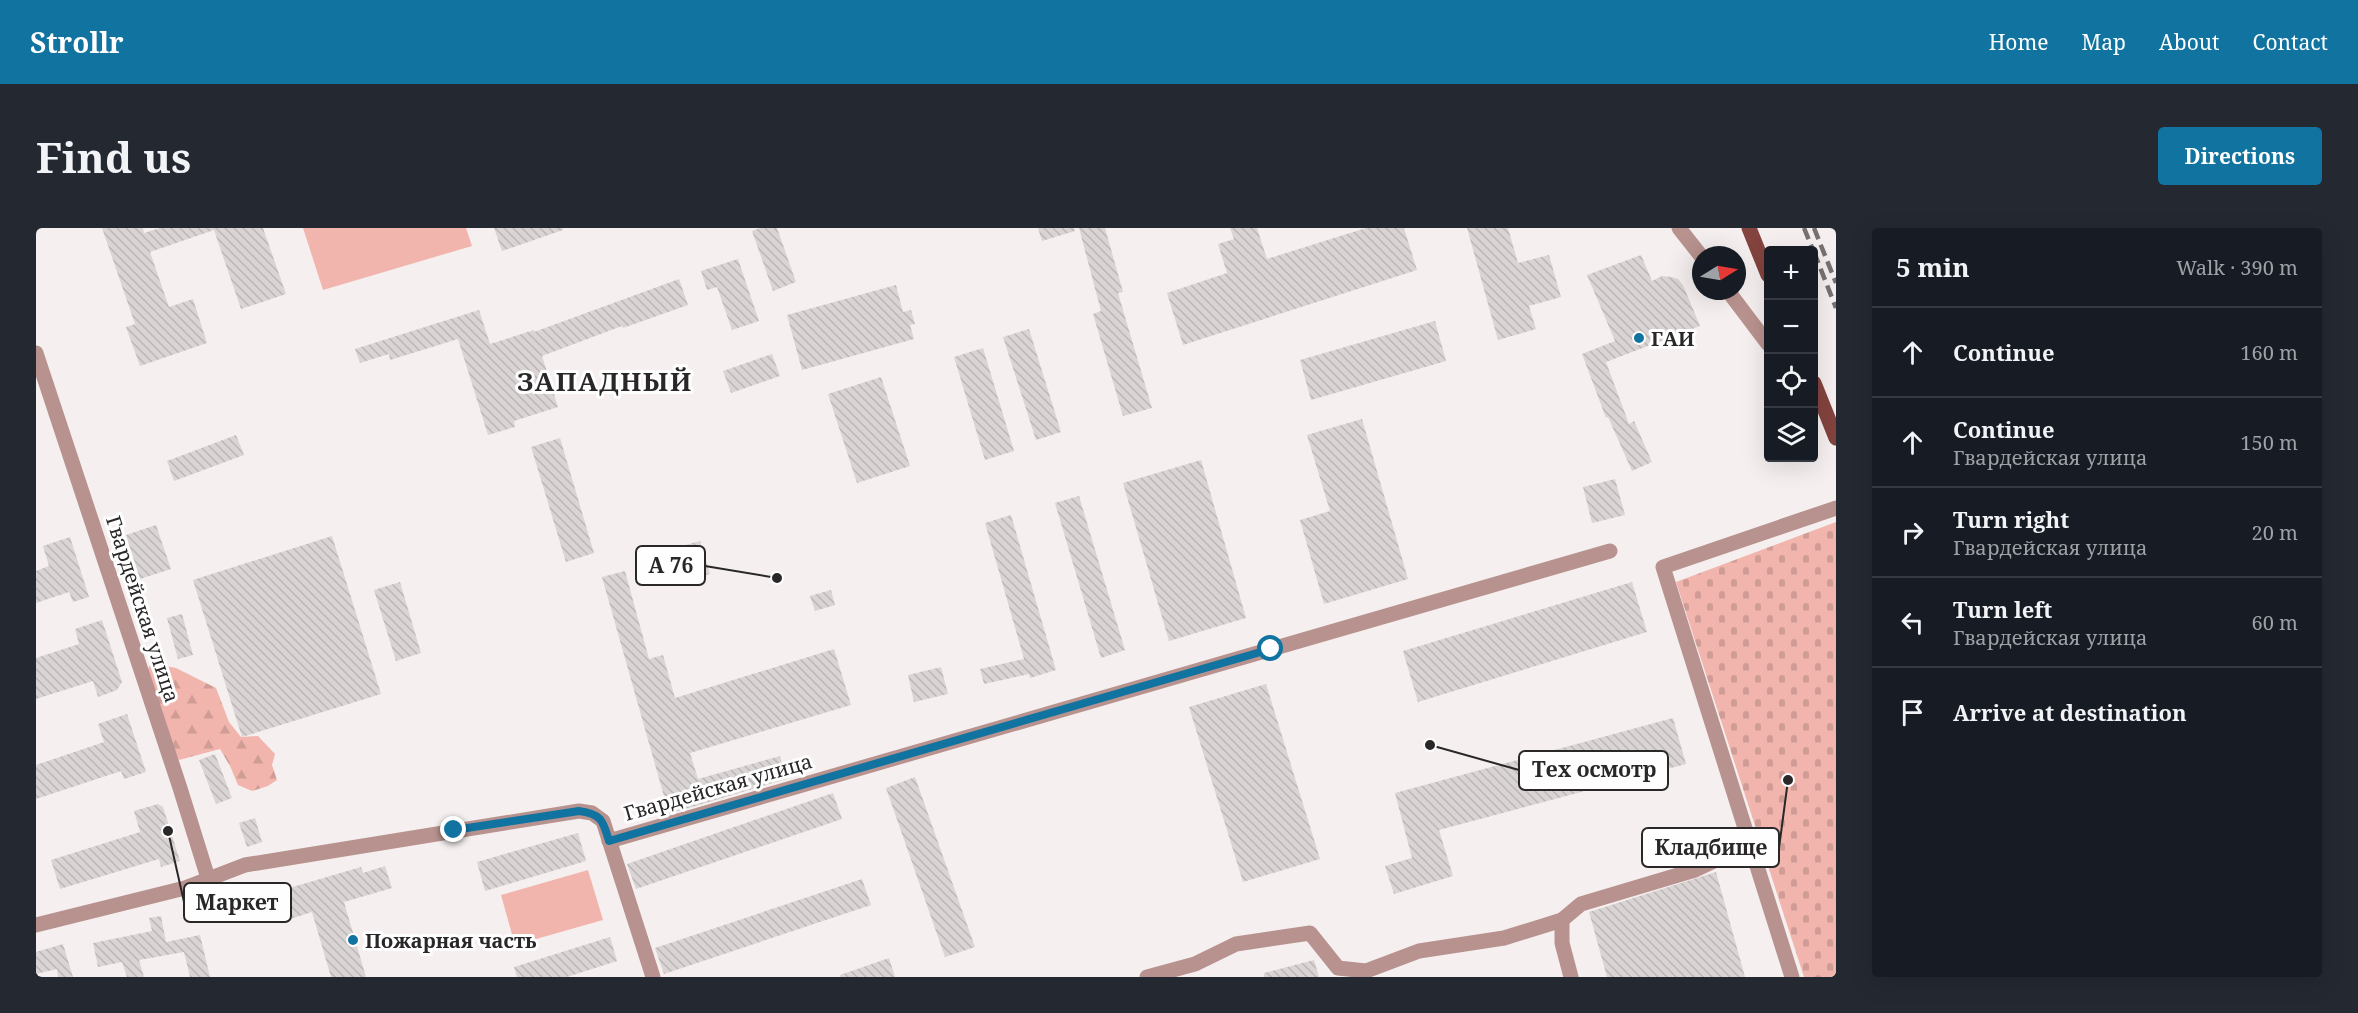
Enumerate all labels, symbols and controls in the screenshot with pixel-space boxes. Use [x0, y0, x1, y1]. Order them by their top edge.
text: Strollr [30, 23, 124, 61]
text: Home [1989, 28, 2049, 56]
text: Map [2082, 28, 2126, 56]
text: About [2159, 28, 2220, 56]
text: Contact [2253, 28, 2328, 56]
button: Directions [2158, 127, 2322, 185]
text: Find us [36, 128, 191, 185]
north arrow [1692, 246, 1746, 300]
map controls [1764, 246, 1818, 462]
button: + [1764, 246, 1818, 300]
text: 5 min [1896, 249, 1970, 285]
text: Walk · 390 m [2176, 254, 2298, 281]
button: − [1764, 300, 1818, 354]
place label: ГАИ [1651, 325, 1694, 352]
marker: ГАИ [1632, 331, 1646, 345]
icon: ahead [1896, 336, 1929, 369]
text: Continue [1953, 337, 2055, 367]
text: 160 m [2240, 339, 2298, 366]
button: locate [1764, 354, 1818, 408]
district label: ЗАПАДНЫЙ [517, 363, 693, 399]
button: layers [1764, 408, 1818, 462]
text: Continue [1953, 414, 2055, 444]
icon: ahead [1896, 426, 1929, 459]
text: 150 m [2240, 429, 2298, 456]
text: Гвардейская улица [1953, 444, 2147, 471]
text: Turn right [1953, 504, 2069, 534]
street label: Гвардейская улица [100, 512, 186, 706]
icon: right [1896, 516, 1929, 549]
text: 20 m [2252, 519, 2298, 546]
text: Гвардейская улица [1953, 534, 2147, 561]
callout: А 76 [636, 546, 705, 585]
text: А 76 [649, 551, 694, 579]
text: Turn left [1953, 594, 2052, 624]
icon: left [1896, 606, 1929, 639]
text: 60 m [2252, 609, 2298, 636]
text: Гвардейская улица [1953, 624, 2147, 651]
route start [1257, 635, 1283, 661]
icon: arrive [1896, 696, 1929, 729]
text: Arrive at destination [1953, 697, 2187, 727]
street label: Гвардейская улица [621, 747, 815, 827]
callout: Тех осмотр [1519, 751, 1668, 790]
text: Тех осмотр [1532, 755, 1656, 783]
route end [440, 816, 466, 842]
callout: Кладбище [1642, 828, 1779, 867]
text: Кладбище [1655, 833, 1768, 861]
callout: Маркет [184, 883, 291, 922]
text: Маркет [196, 888, 279, 916]
place label: Пожарная часть [365, 927, 537, 954]
marker: Пожарная часть [346, 933, 360, 947]

